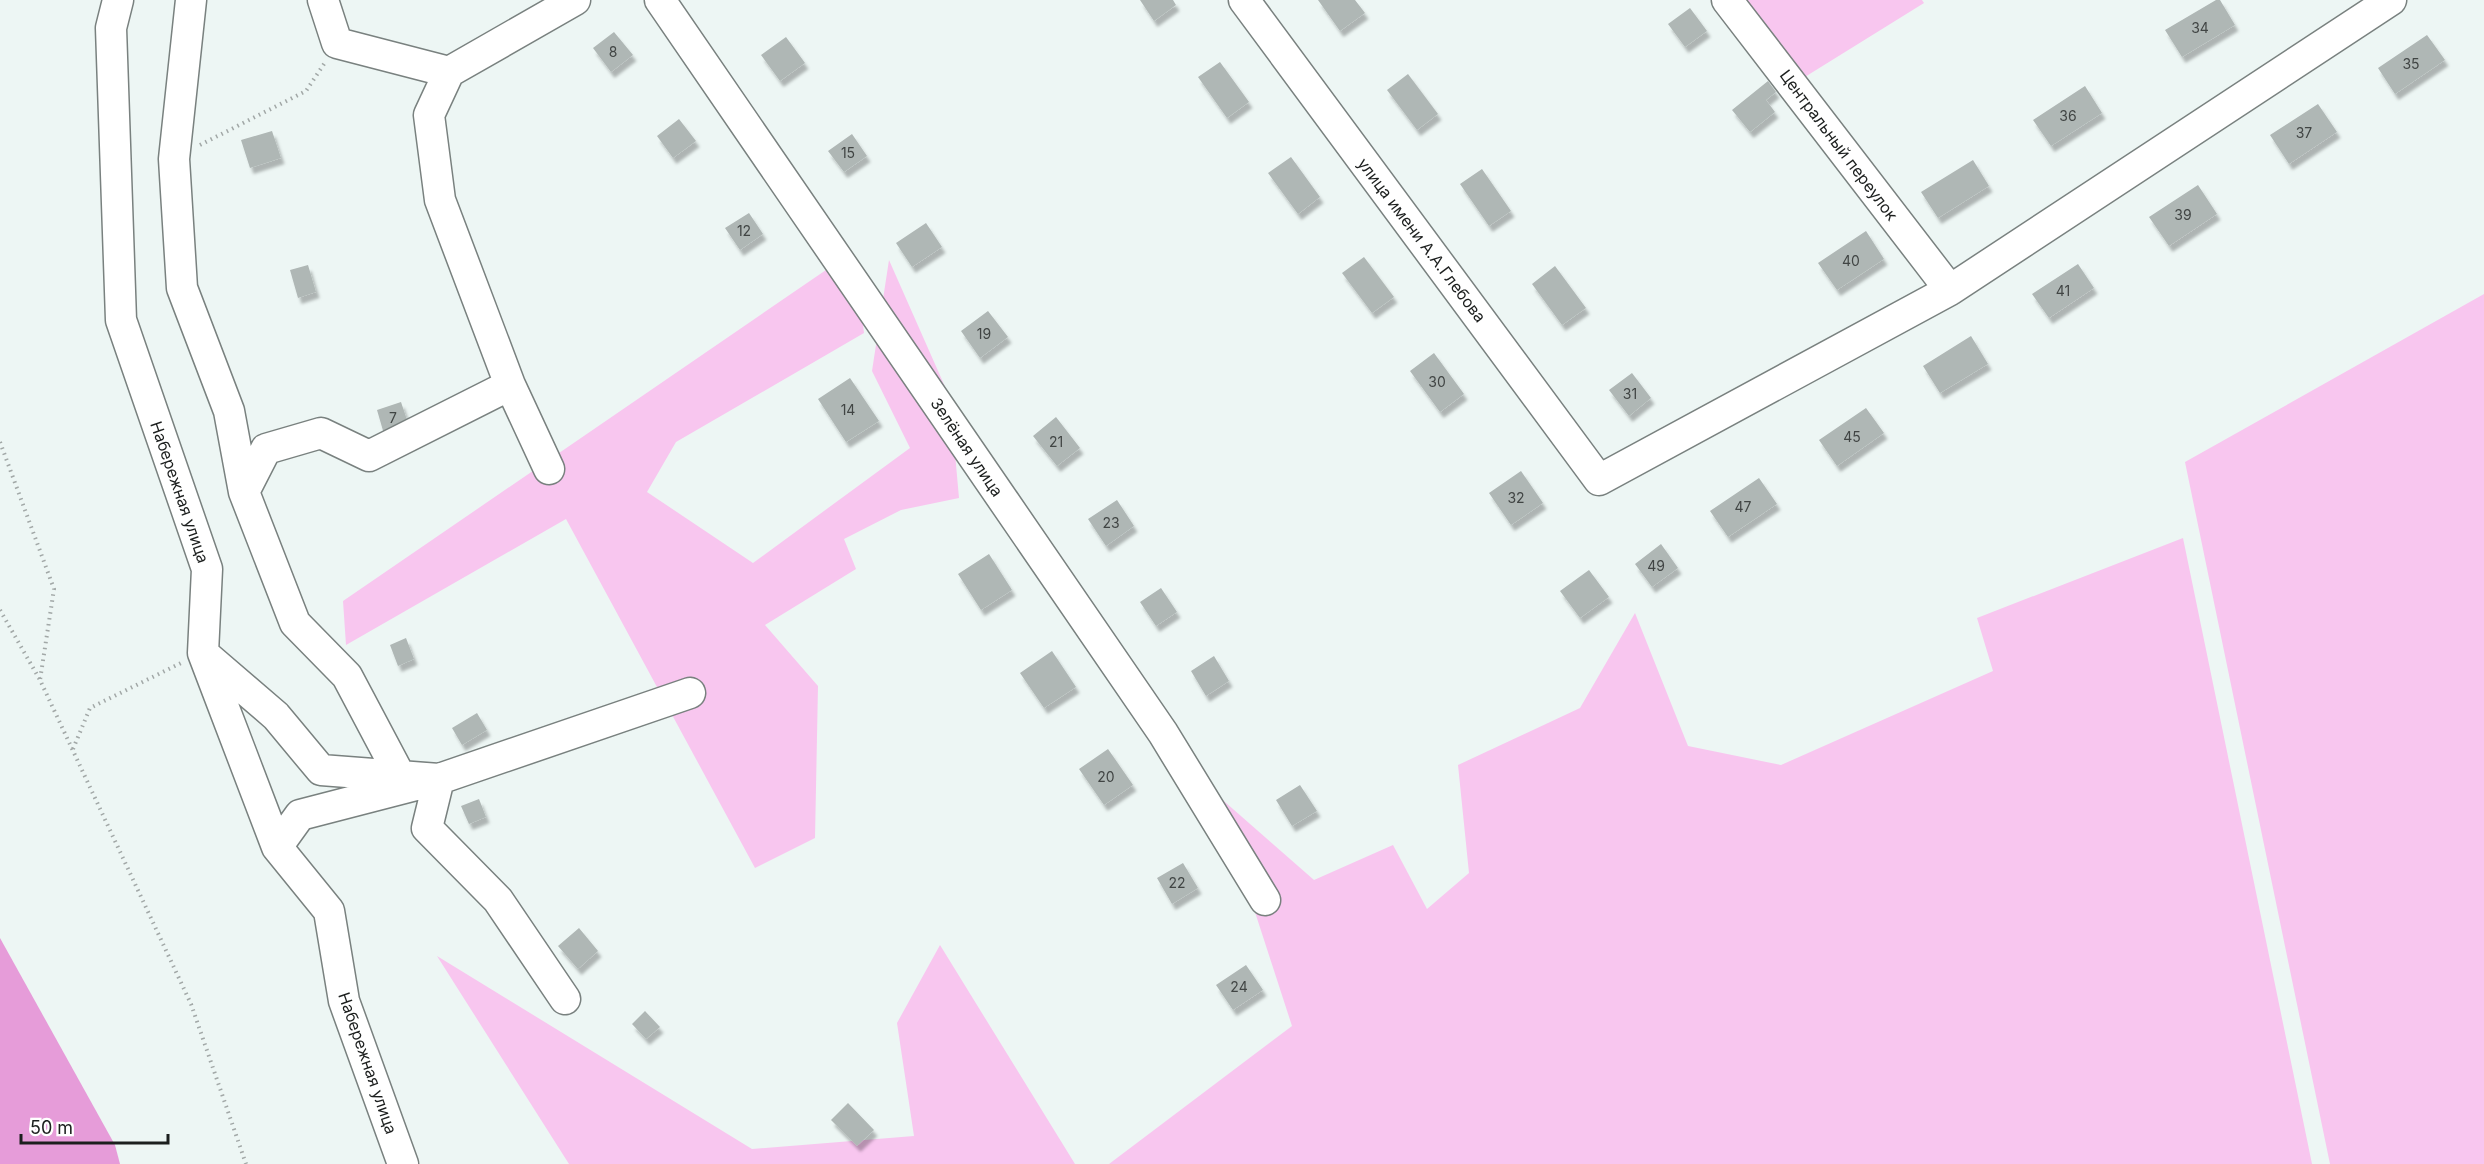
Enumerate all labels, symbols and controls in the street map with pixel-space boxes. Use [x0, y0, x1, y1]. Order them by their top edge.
house number: 34 [2191, 19, 2209, 36]
house number: 8 [609, 43, 617, 60]
house number: 35 [2402, 55, 2420, 72]
street label: Центральный переулок [1776, 66, 1902, 225]
house number: 36 [2059, 107, 2077, 124]
house number: 37 [2296, 124, 2312, 141]
house number: 15 [841, 144, 855, 161]
street label: улица имени А.А.Глебова [1354, 154, 1490, 326]
house number: 39 [2174, 206, 2192, 223]
house number: 12 [737, 222, 751, 239]
house number: 40 [1842, 252, 1860, 269]
house number: 41 [2056, 282, 2070, 299]
house number: 19 [977, 325, 991, 342]
house number: 30 [1428, 373, 1446, 390]
house number: 31 [1623, 385, 1637, 402]
street label: Зелёная улица [927, 394, 1007, 500]
house number: 14 [841, 401, 855, 418]
house number: 7 [389, 409, 397, 426]
street label: Набережная улица [146, 418, 214, 566]
house number: 45 [1843, 428, 1861, 445]
house number: 21 [1049, 433, 1063, 450]
house number: 32 [1507, 489, 1525, 506]
house number: 47 [1735, 498, 1752, 515]
house number: 23 [1102, 514, 1120, 531]
house number: 49 [1647, 557, 1665, 574]
house number: 20 [1097, 768, 1115, 785]
house number: 22 [1168, 874, 1186, 891]
house number: 24 [1230, 978, 1248, 995]
street label: Набережная улица [334, 989, 402, 1137]
scale bar [21, 1107, 168, 1145]
text: 50 m [30, 1117, 73, 1138]

